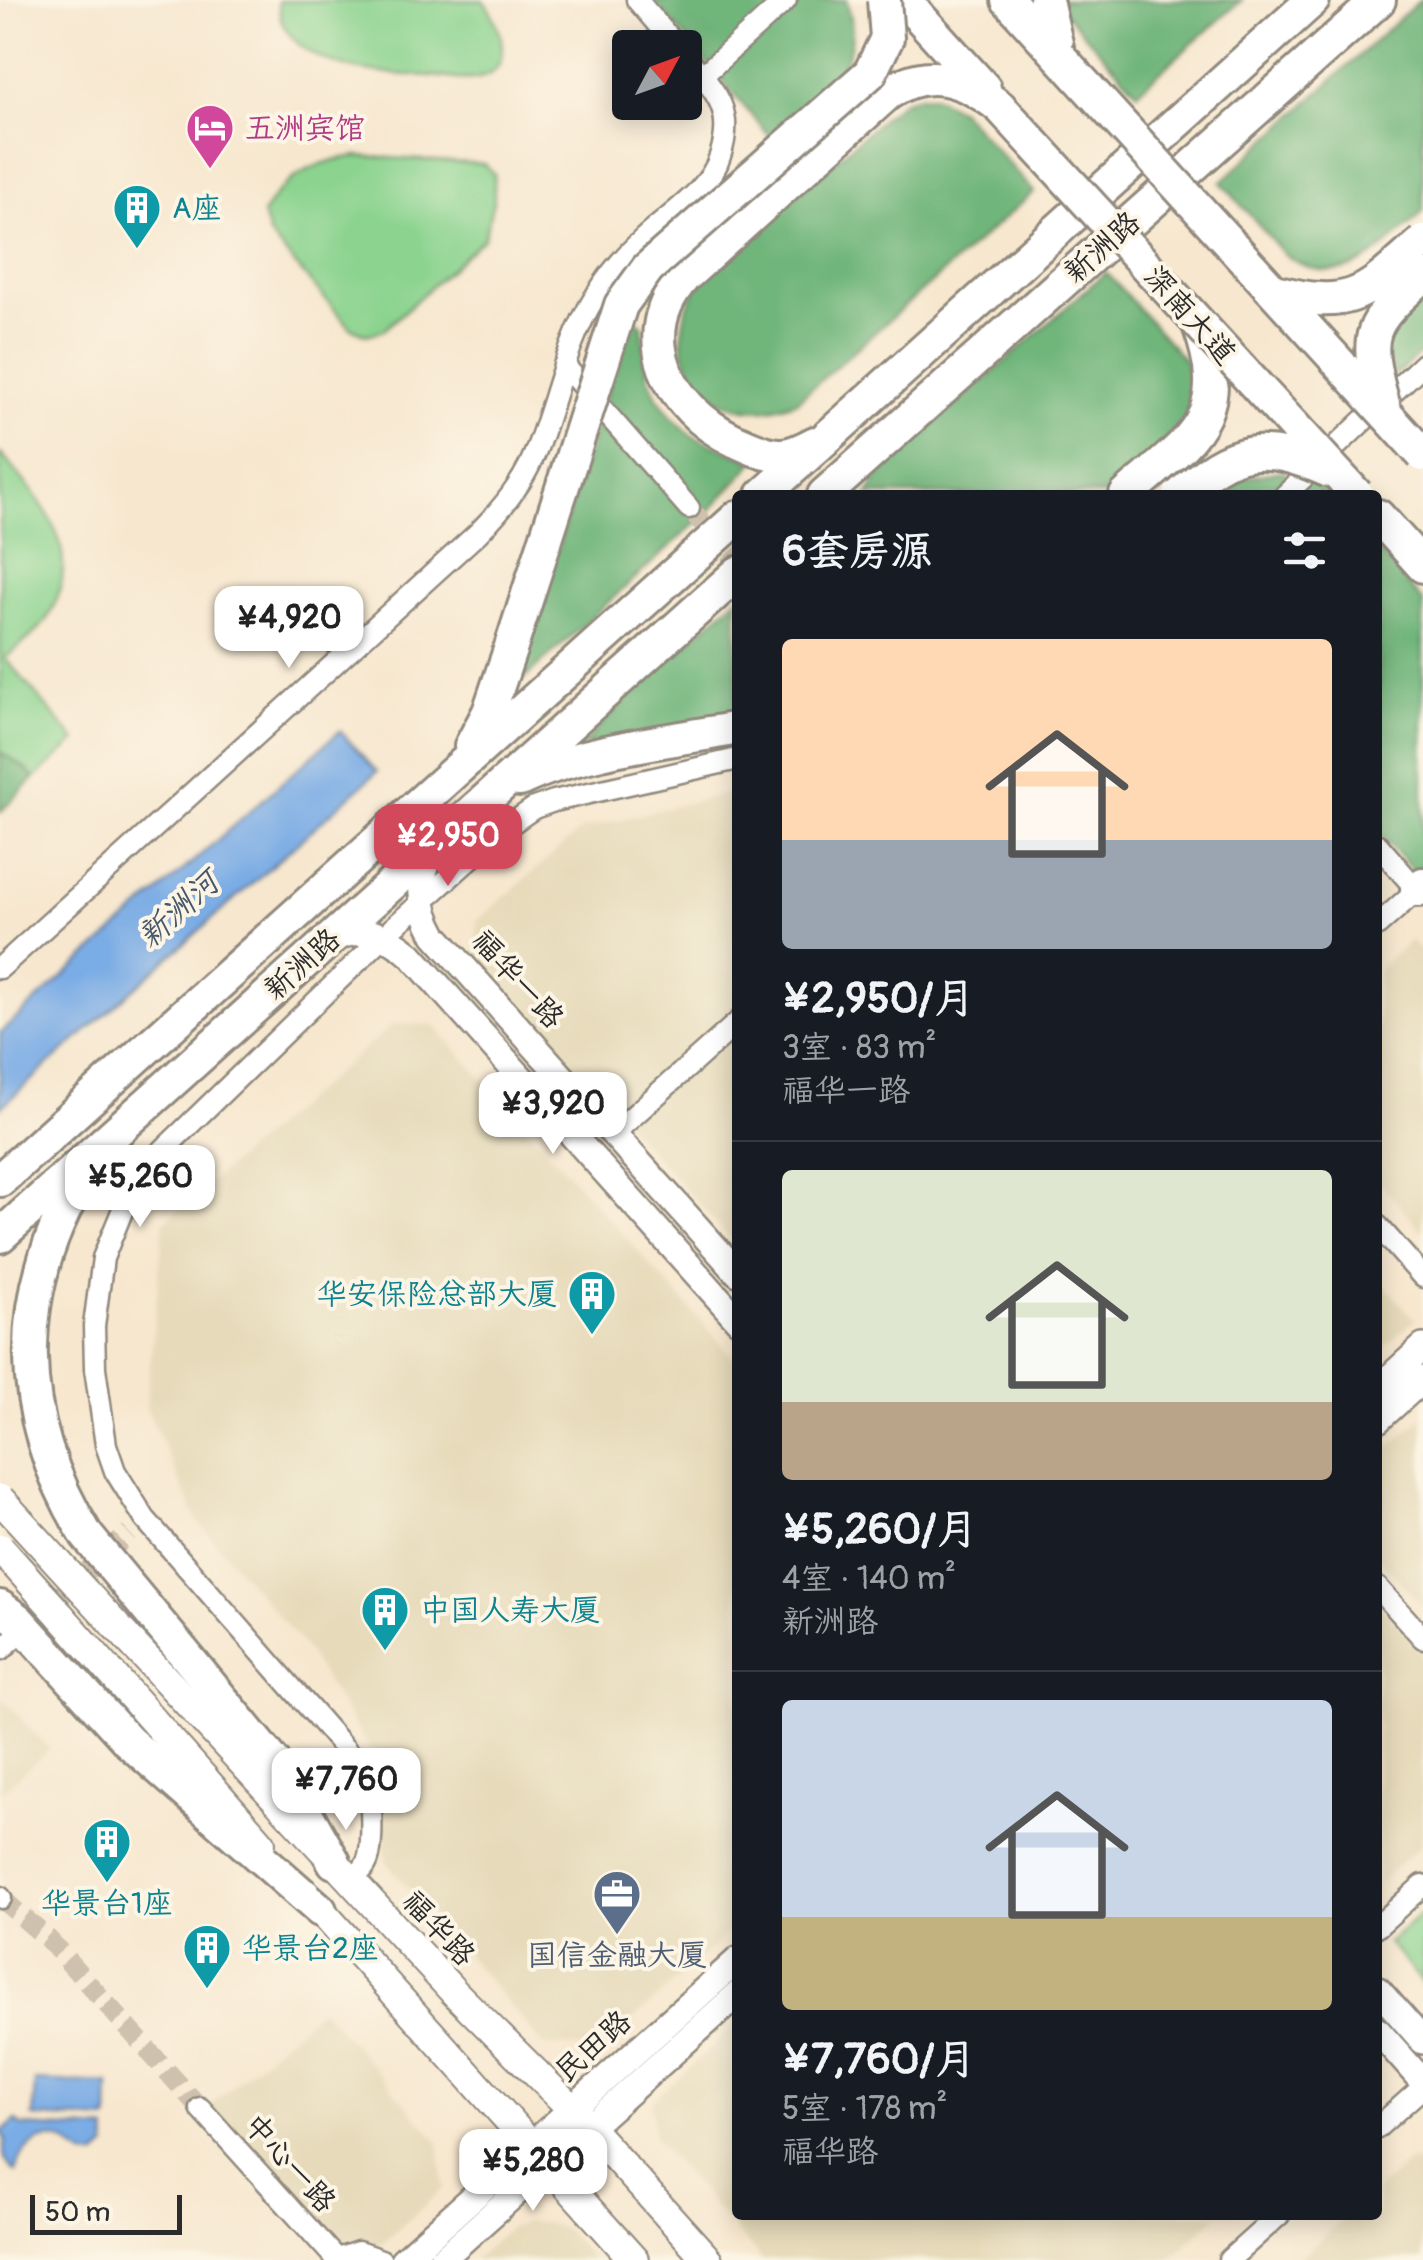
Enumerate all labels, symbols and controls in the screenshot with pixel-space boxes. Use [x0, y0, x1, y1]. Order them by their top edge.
north arrow [612, 30, 702, 120]
map controls [612, 30, 702, 120]
hotel icon: 五洲宾馆 [184, 102, 236, 170]
place label: 五洲宾馆 [245, 110, 365, 147]
building icon: A座 [111, 182, 163, 250]
place label: A座 [172, 190, 221, 227]
street label: 新洲路 [1057, 204, 1148, 291]
street label: 深南大道 [1136, 258, 1244, 372]
icon: filters [1277, 523, 1332, 578]
text: 6套房源 [782, 526, 932, 578]
pin: ¥4,920 [208, 586, 370, 671]
text: ¥4,920 [236, 598, 342, 638]
icon: home [967, 704, 1147, 884]
pin: ¥2,950 [367, 804, 529, 889]
text: ¥2,950 [396, 816, 500, 856]
water label: 新洲河 [130, 859, 231, 957]
street label: 新洲路 [257, 921, 348, 1008]
street label: 福华一路 [464, 922, 572, 1036]
text: ¥2,950/月 [782, 973, 975, 1025]
text: 3室 · 83 m² [782, 1028, 936, 1068]
text: 福华一路 [782, 1071, 910, 1111]
pin: ¥3,920 [472, 1072, 634, 1157]
text: ¥3,920 [501, 1084, 605, 1124]
pin: ¥5,260 [59, 1145, 221, 1230]
text: ¥5,260 [87, 1157, 193, 1197]
icon: home [967, 1235, 1147, 1415]
building icon: 华安保险总部大厦 [566, 1268, 618, 1336]
place label: 华安保险总部大厦 [317, 1276, 557, 1313]
text: ¥5,260/月 [782, 1504, 978, 1556]
text: 4室 · 140 m² [782, 1559, 956, 1599]
building icon: 中国人寿大厦 [359, 1584, 411, 1652]
place label: 中国人寿大厦 [420, 1592, 600, 1629]
text: 新洲路 [782, 1602, 878, 1642]
pin: ¥7,760 [265, 1748, 427, 1833]
text: ¥7,760 [294, 1760, 398, 1800]
icon: home [967, 1765, 1147, 1945]
building icon: 华景台1座 [81, 1816, 133, 1884]
office icon: 国信金融大厦 [591, 1868, 643, 1936]
street label: 福华路 [394, 1883, 483, 1974]
place label: 华景台1座 [41, 1885, 173, 1922]
building icon: 华景台2座 [181, 1922, 233, 1990]
place label: 华景台2座 [242, 1930, 379, 1967]
place label: 国信金融大厦 [527, 1937, 707, 1974]
street label: 民田路 [548, 2003, 639, 2090]
text: ¥7,760/月 [782, 2034, 976, 2086]
text: 5室 · 178 m² [782, 2089, 947, 2129]
street label: 中心一路 [236, 2106, 344, 2220]
pin: ¥5,280 [452, 2129, 614, 2214]
text: 福华路 [782, 2132, 878, 2172]
text: ¥5,280 [481, 2141, 585, 2181]
scale bar [30, 2190, 182, 2234]
text: 50 m [45, 2195, 110, 2230]

